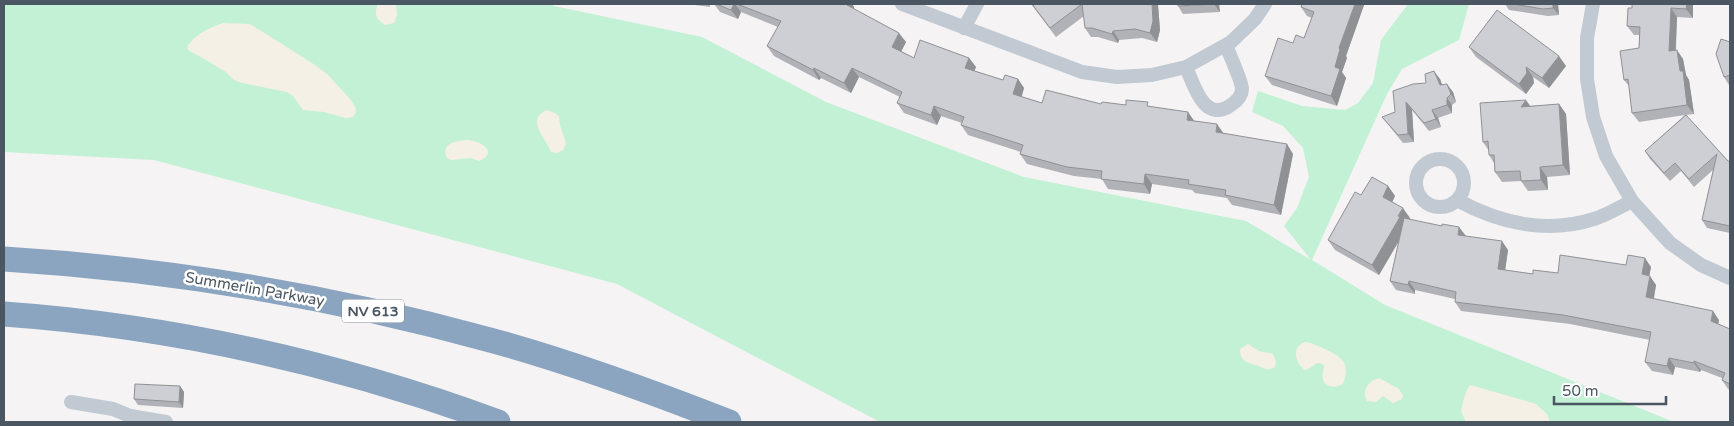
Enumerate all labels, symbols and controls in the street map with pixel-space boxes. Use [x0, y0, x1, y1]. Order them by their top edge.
street label: Summerlin Parkway [184, 268, 326, 310]
road number: NV 613 [342, 300, 404, 322]
scale bar [1554, 374, 1666, 406]
text: 50 m [1562, 382, 1599, 400]

